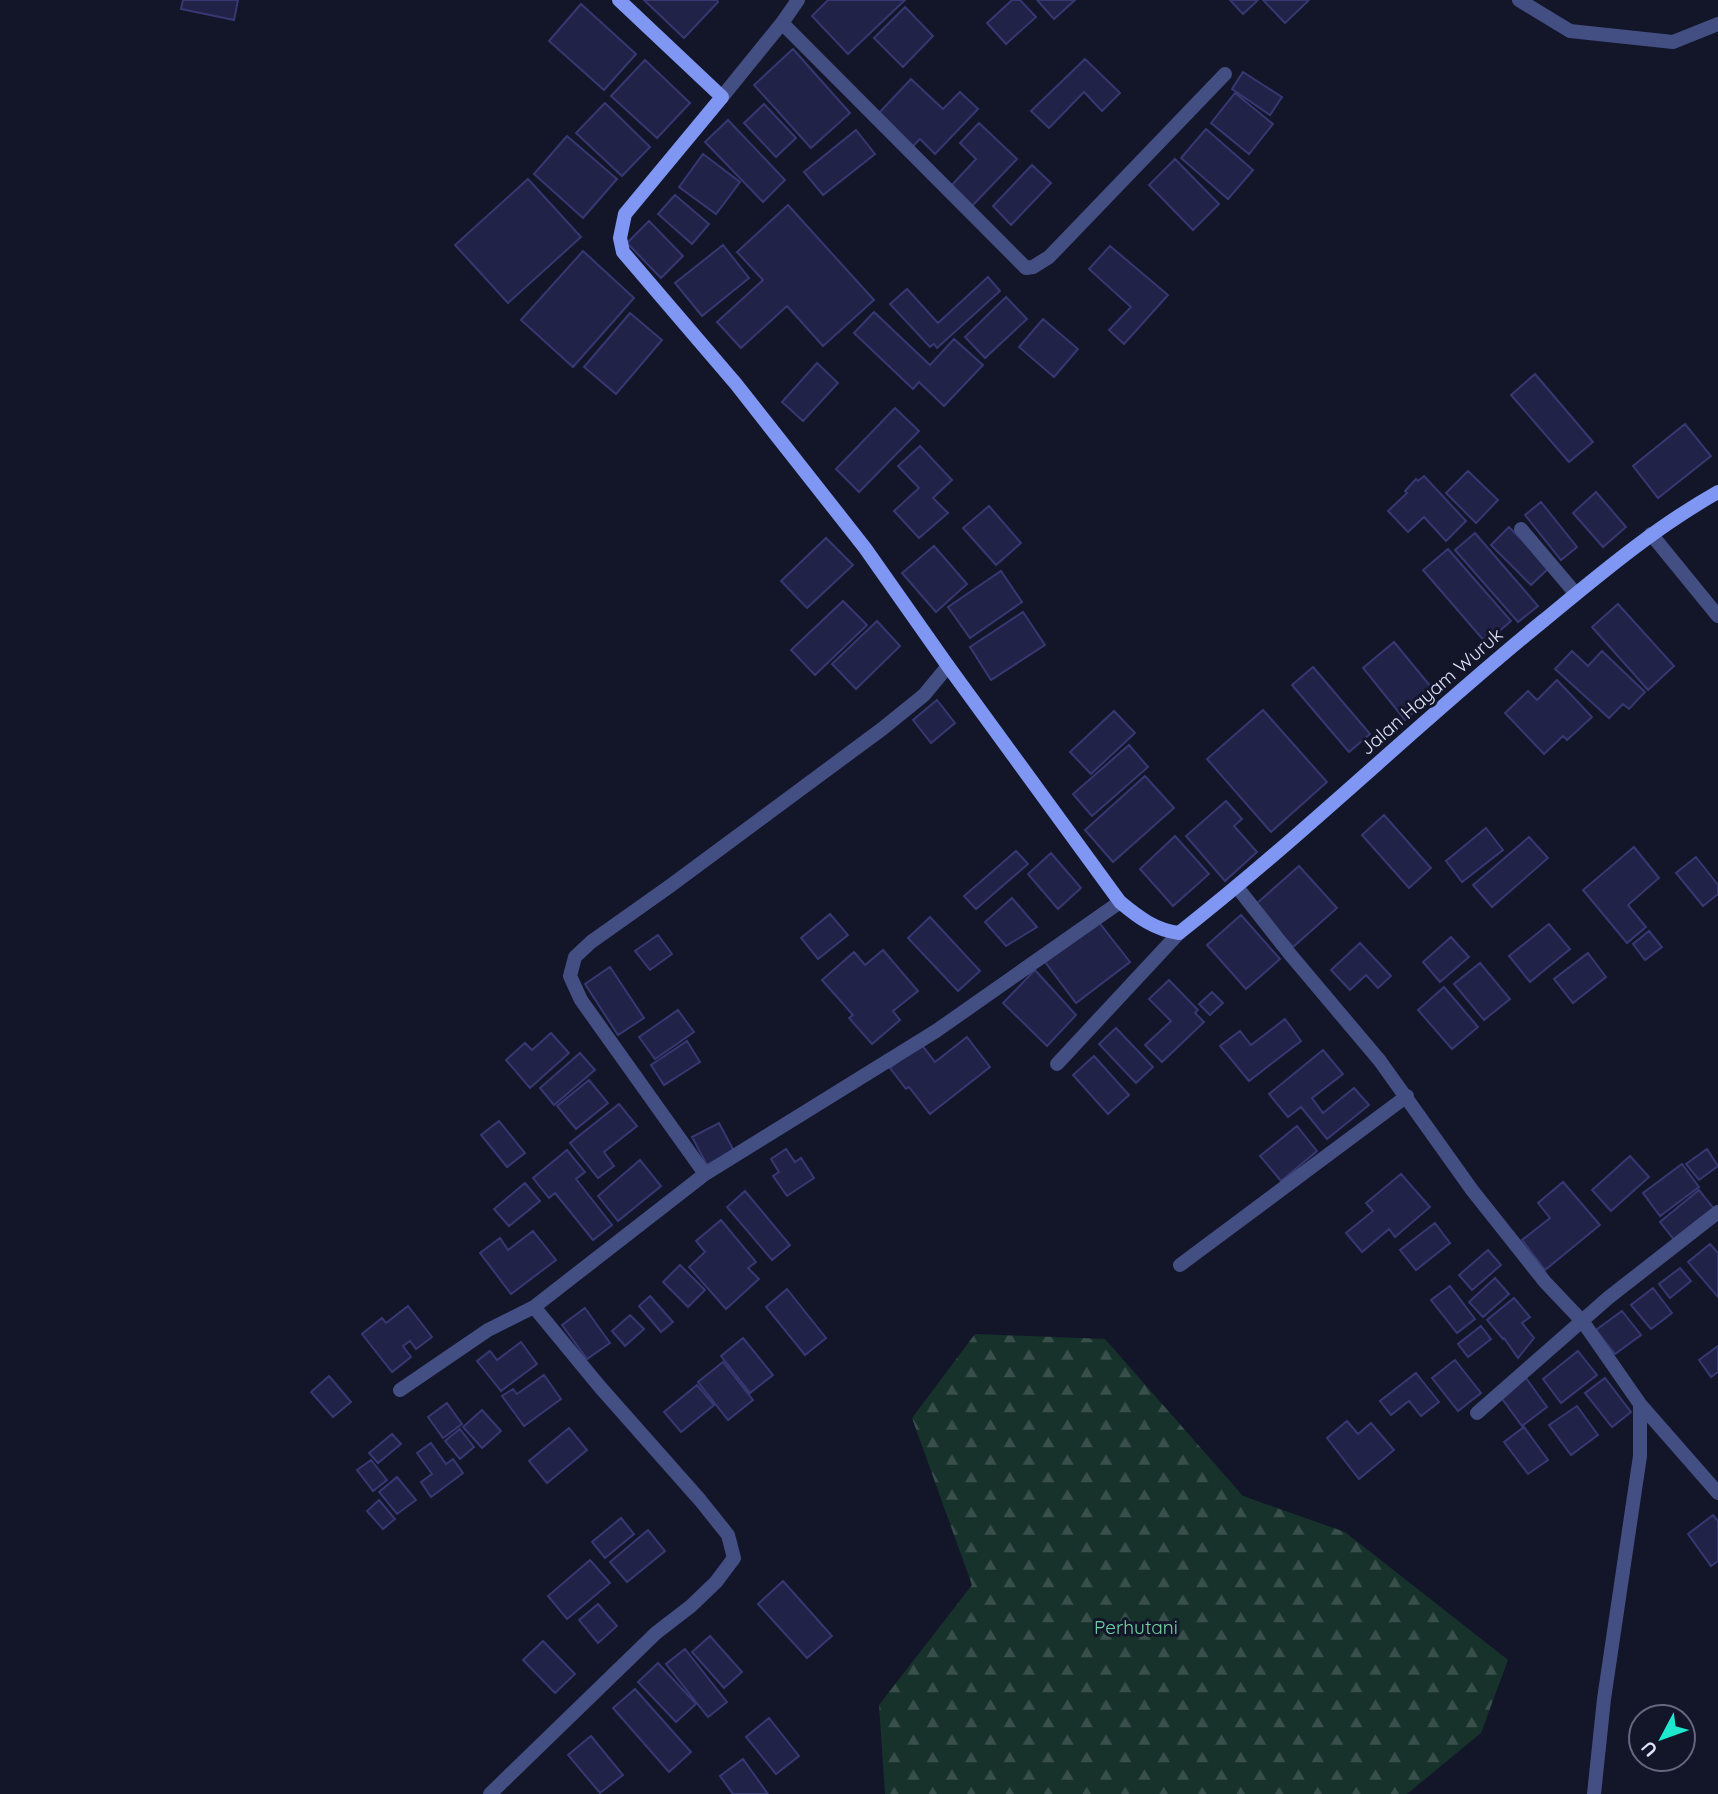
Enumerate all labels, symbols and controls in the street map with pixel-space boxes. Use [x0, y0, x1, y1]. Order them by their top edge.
street label: Jalan Hayam Wuruk [1355, 622, 1507, 760]
park label: Perhutani [1094, 1615, 1178, 1639]
north arrow [1627, 1703, 1697, 1773]
text: U [1636, 1736, 1663, 1762]

